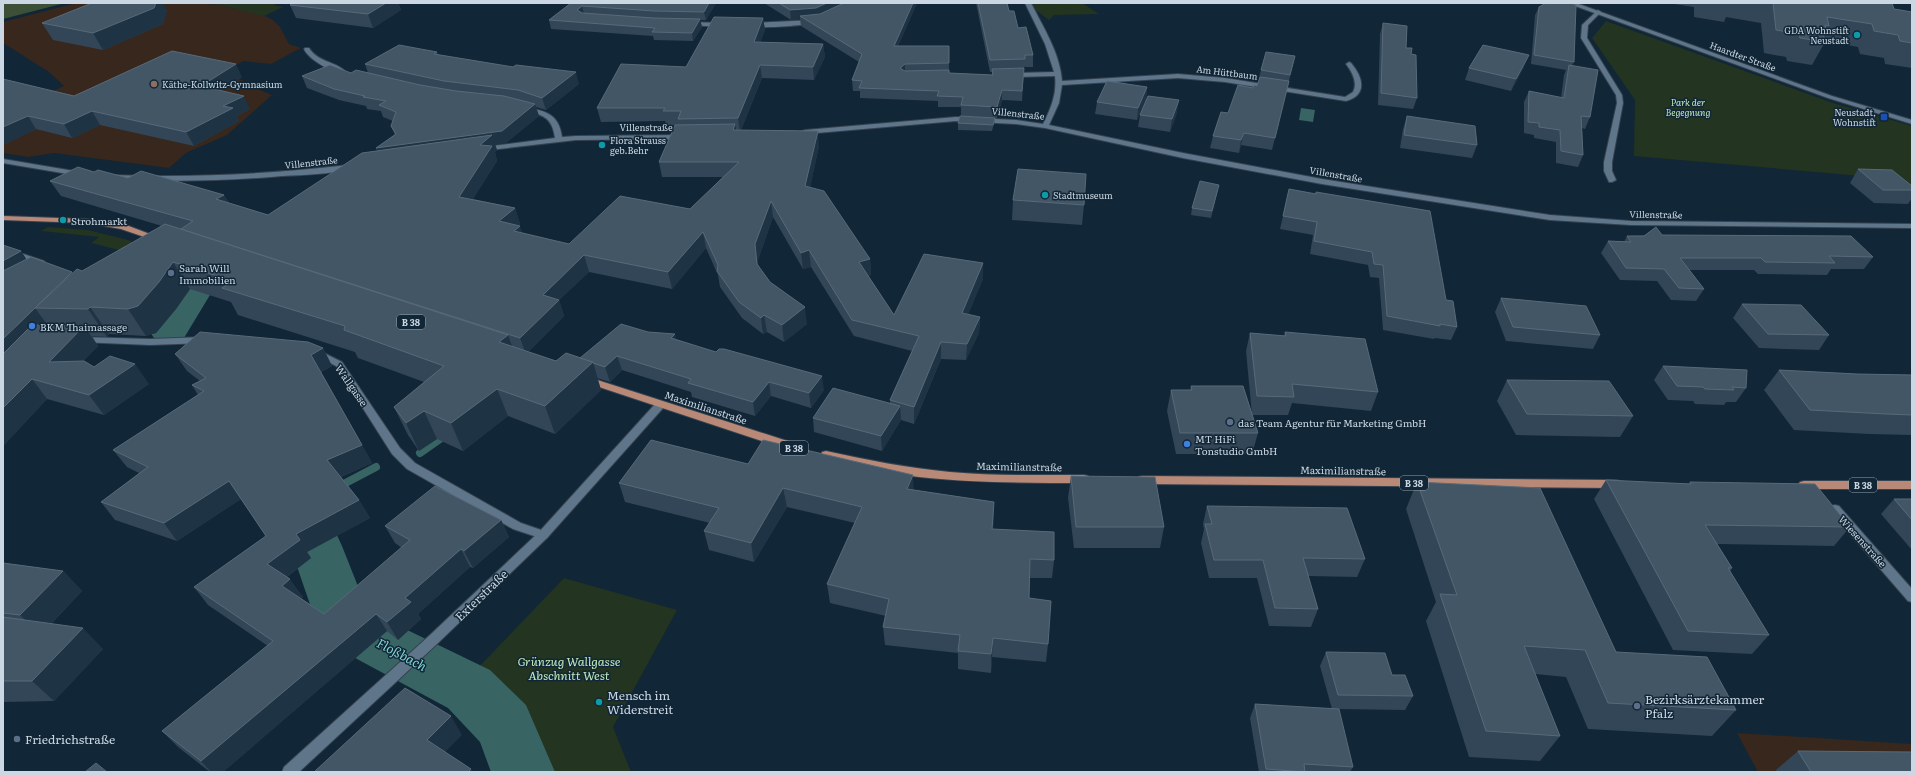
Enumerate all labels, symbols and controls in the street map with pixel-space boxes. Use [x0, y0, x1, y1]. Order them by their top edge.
place label: GDA Wohnstift Neustadt [1784, 23, 1849, 47]
marker: GDA Wohnstift Neustadt [1852, 30, 1862, 40]
street label: Haardter Straße [1708, 38, 1778, 75]
street label: Am Hüttbaum [1196, 61, 1259, 83]
place label: Käthe-Kollwitz-Gymnasium [162, 77, 283, 91]
marker: Käthe-Kollwitz-Gymnasium [149, 79, 159, 89]
park label: Park der Begegnung [1666, 95, 1710, 119]
street label: Villenstraße [991, 103, 1046, 123]
place label: Neustadt, Wohnstift [1833, 105, 1876, 129]
marker: Neustadt, Wohnstift [1879, 112, 1889, 122]
street label: Villenstraße [619, 120, 673, 134]
place label: Flora Strauss geb.Behr [610, 133, 666, 157]
marker: Flora Strauss geb.Behr [597, 140, 607, 150]
street label: Villenstraße [284, 152, 339, 172]
street label: Villenstraße [1309, 162, 1364, 186]
place label: Stadtmuseum [1053, 188, 1113, 202]
marker: Stadtmuseum [1040, 190, 1050, 200]
street label: Villenstraße [1629, 207, 1683, 221]
place label: Strohmarkt [71, 213, 127, 228]
marker: Strohmarkt [58, 215, 68, 225]
place label: Sarah Will Immobilien [179, 260, 236, 287]
marker: Sarah Will Immobilien [166, 268, 176, 278]
road number: B 38 [397, 315, 425, 329]
place label: BKM Thaimassage [40, 319, 127, 334]
marker: BKM Thaimassage [27, 321, 37, 331]
street label: Wallgasse [332, 361, 372, 409]
street label: Maximilianstraße [663, 387, 749, 427]
place label: das Team Agentur für Marketing GmbH [1238, 415, 1427, 430]
marker: das Team Agentur für Marketing GmbH [1225, 417, 1235, 427]
place label: MT HiFi Tonstudio GmbH [1195, 431, 1277, 458]
marker: MT HiFi Tonstudio GmbH [1182, 439, 1192, 449]
road number: B 38 [780, 441, 808, 455]
street label: Maximilianstraße [976, 458, 1062, 474]
street label: Maximilianstraße [1300, 462, 1386, 478]
road number: B 38 [1400, 476, 1428, 490]
road number: B 38 [1849, 478, 1877, 492]
street label: Wiesenstraße [1835, 512, 1891, 570]
street label: Exterstraße [451, 565, 511, 625]
water label: Floßbach [374, 633, 431, 675]
park label: Grünzug Wallgasse Abschnitt West [517, 652, 621, 684]
place label: Mensch im Widerstreit [607, 686, 673, 718]
place label: Bezirksärztekammer Pfalz [1645, 690, 1765, 722]
marker: Mensch im Widerstreit [594, 697, 604, 707]
marker: Bezirksärztekammer Pfalz [1632, 701, 1642, 711]
place label: Friedrichstraße [25, 730, 115, 748]
marker: Friedrichstraße [12, 734, 22, 744]

